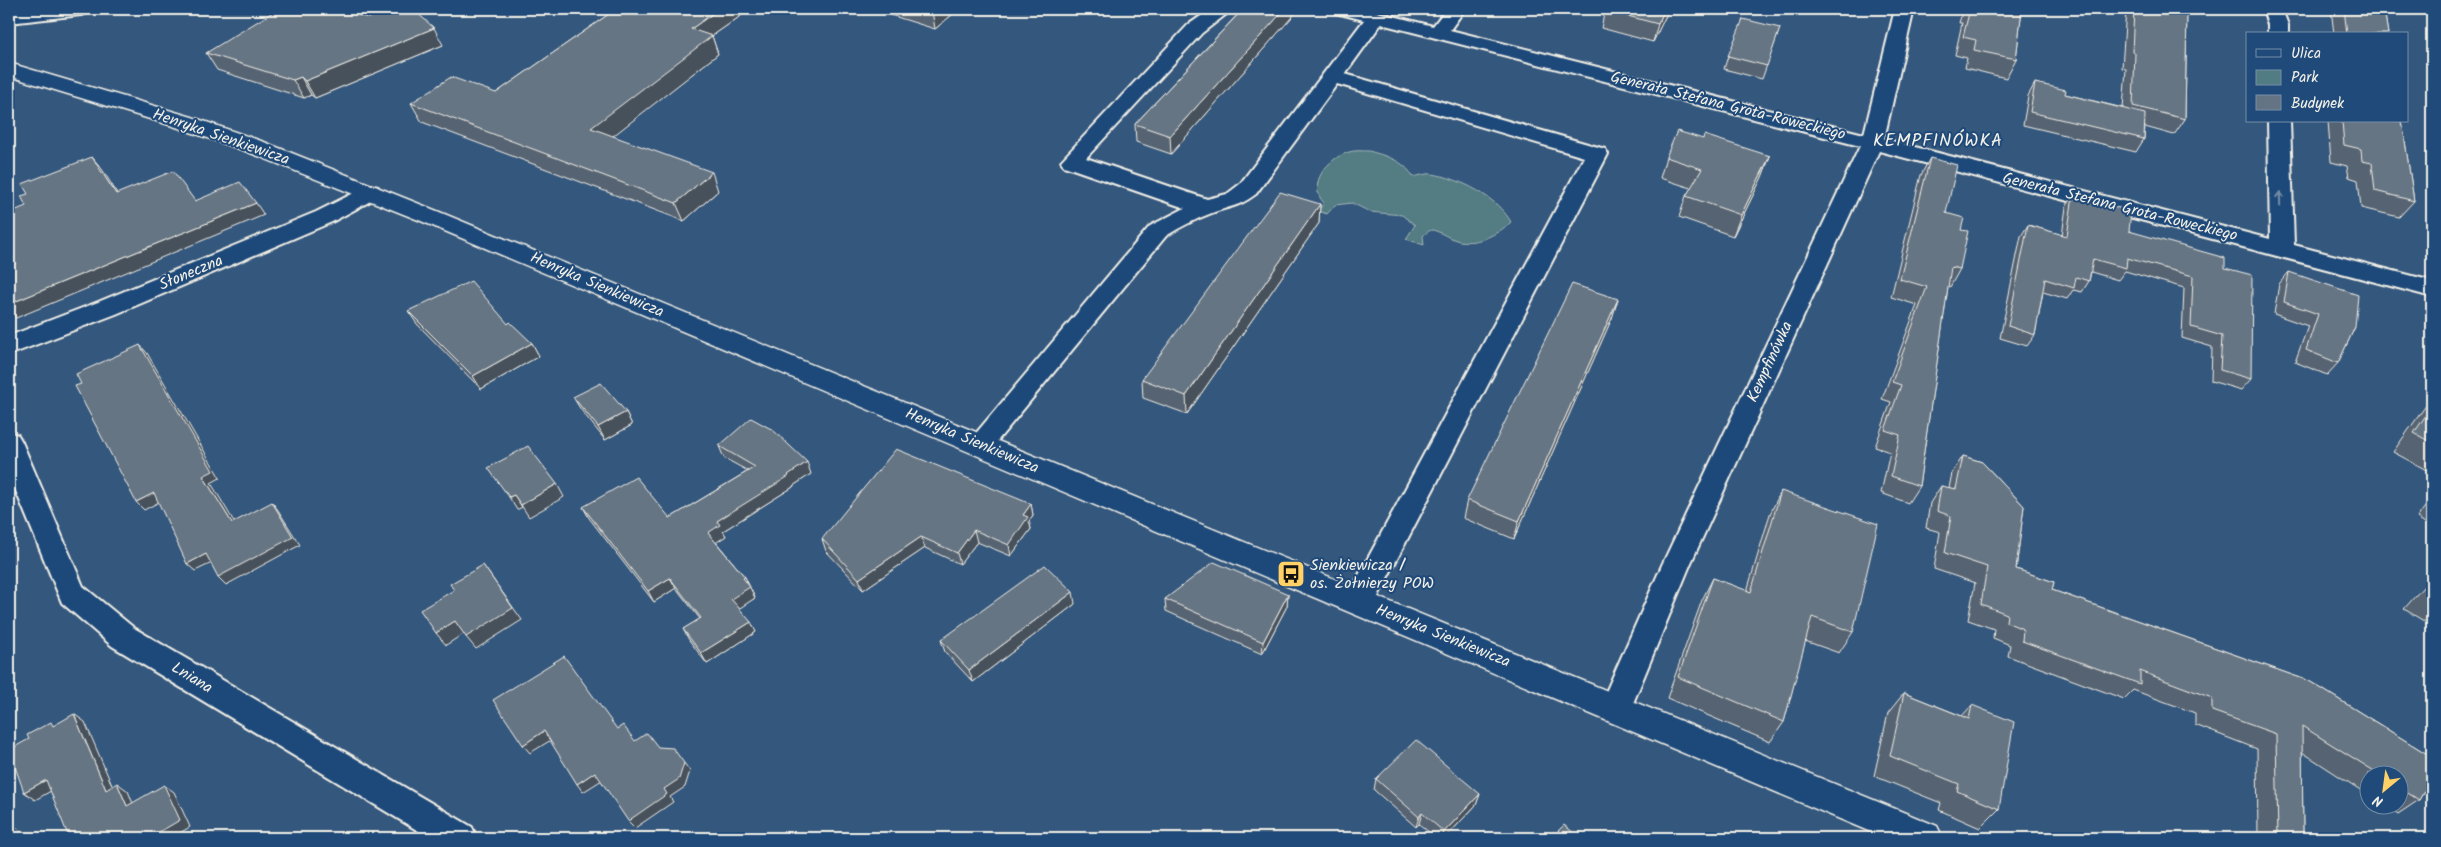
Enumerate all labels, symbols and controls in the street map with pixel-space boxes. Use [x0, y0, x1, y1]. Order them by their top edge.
legend [2246, 32, 2408, 122]
text: Ulica [2291, 42, 2321, 66]
street label: Generała Stefana Grota-Roweckiego [1608, 65, 1848, 147]
text: Park [2291, 66, 2319, 90]
text: Budynek [2291, 92, 2345, 116]
street label: Henryka Sienkiewicza [149, 102, 293, 172]
district label: KEMPFINÓWKA [1873, 127, 2003, 156]
street label: Generała Stefana Grota-Roweckiego [2000, 166, 2240, 248]
one-way arrow [2275, 192, 2285, 208]
street label: Henryka Sienkiewicza [526, 245, 668, 325]
street label: Słoneczna [155, 248, 227, 298]
street label: Kempfinówka [1740, 317, 1800, 407]
street label: Henryka Sienkiewicza [901, 401, 1043, 481]
place label: Sienkiewicza / os. Żołnierzy POW [1310, 553, 1434, 596]
bus stop icon: Sienkiewicza / os. Żołnierzy POW [1276, 559, 1306, 589]
street label: Henryka Sienkiewicza [1372, 598, 1514, 674]
street label: Lniana [166, 656, 218, 700]
north arrow [2358, 764, 2408, 814]
text: N [2369, 789, 2387, 812]

